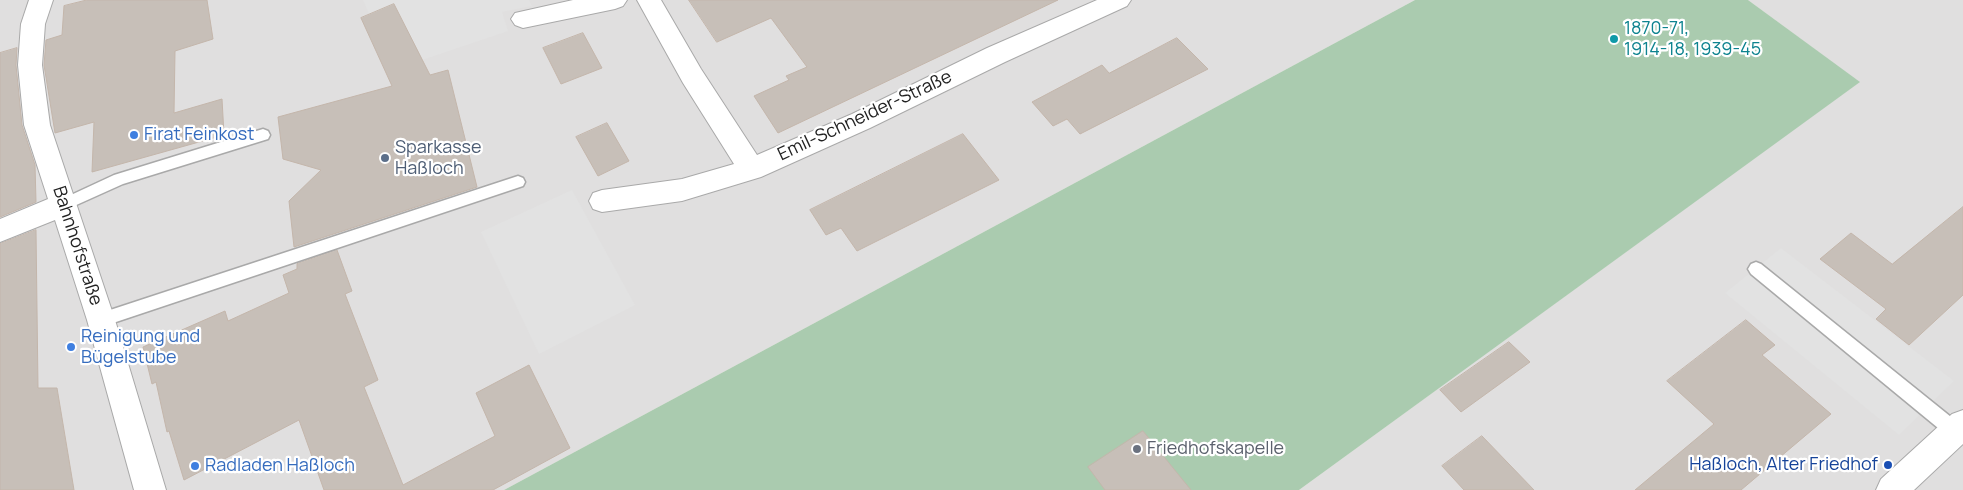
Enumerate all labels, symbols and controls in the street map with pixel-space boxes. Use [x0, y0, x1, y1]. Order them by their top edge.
place label: 1870-71, 1914-18, 1939-45 [1624, 18, 1761, 60]
marker: 1870-71, 1914-18, 1939-45 [1608, 33, 1620, 45]
street label: Emil-Schneider-Straße [775, 66, 955, 166]
place label: Firat Feinkost [144, 124, 254, 146]
marker: Firat Feinkost [128, 129, 140, 141]
place label: Sparkasse Haßloch [395, 137, 482, 180]
marker: Sparkasse Haßloch [379, 152, 391, 164]
street label: Bahnhofstraße [48, 184, 106, 308]
place label: Reinigung und Bügelstube [81, 326, 200, 368]
marker: Reinigung und Bügelstube [65, 341, 77, 353]
place label: Friedhofskapelle [1147, 438, 1284, 460]
marker: Friedhofskapelle [1131, 443, 1143, 455]
place label: Haßloch, Alter Friedhof [1689, 454, 1878, 476]
place label: Radladen Haßloch [205, 455, 355, 477]
marker: Haßloch, Alter Friedhof [1882, 459, 1894, 471]
marker: Radladen Haßloch [189, 460, 201, 472]

